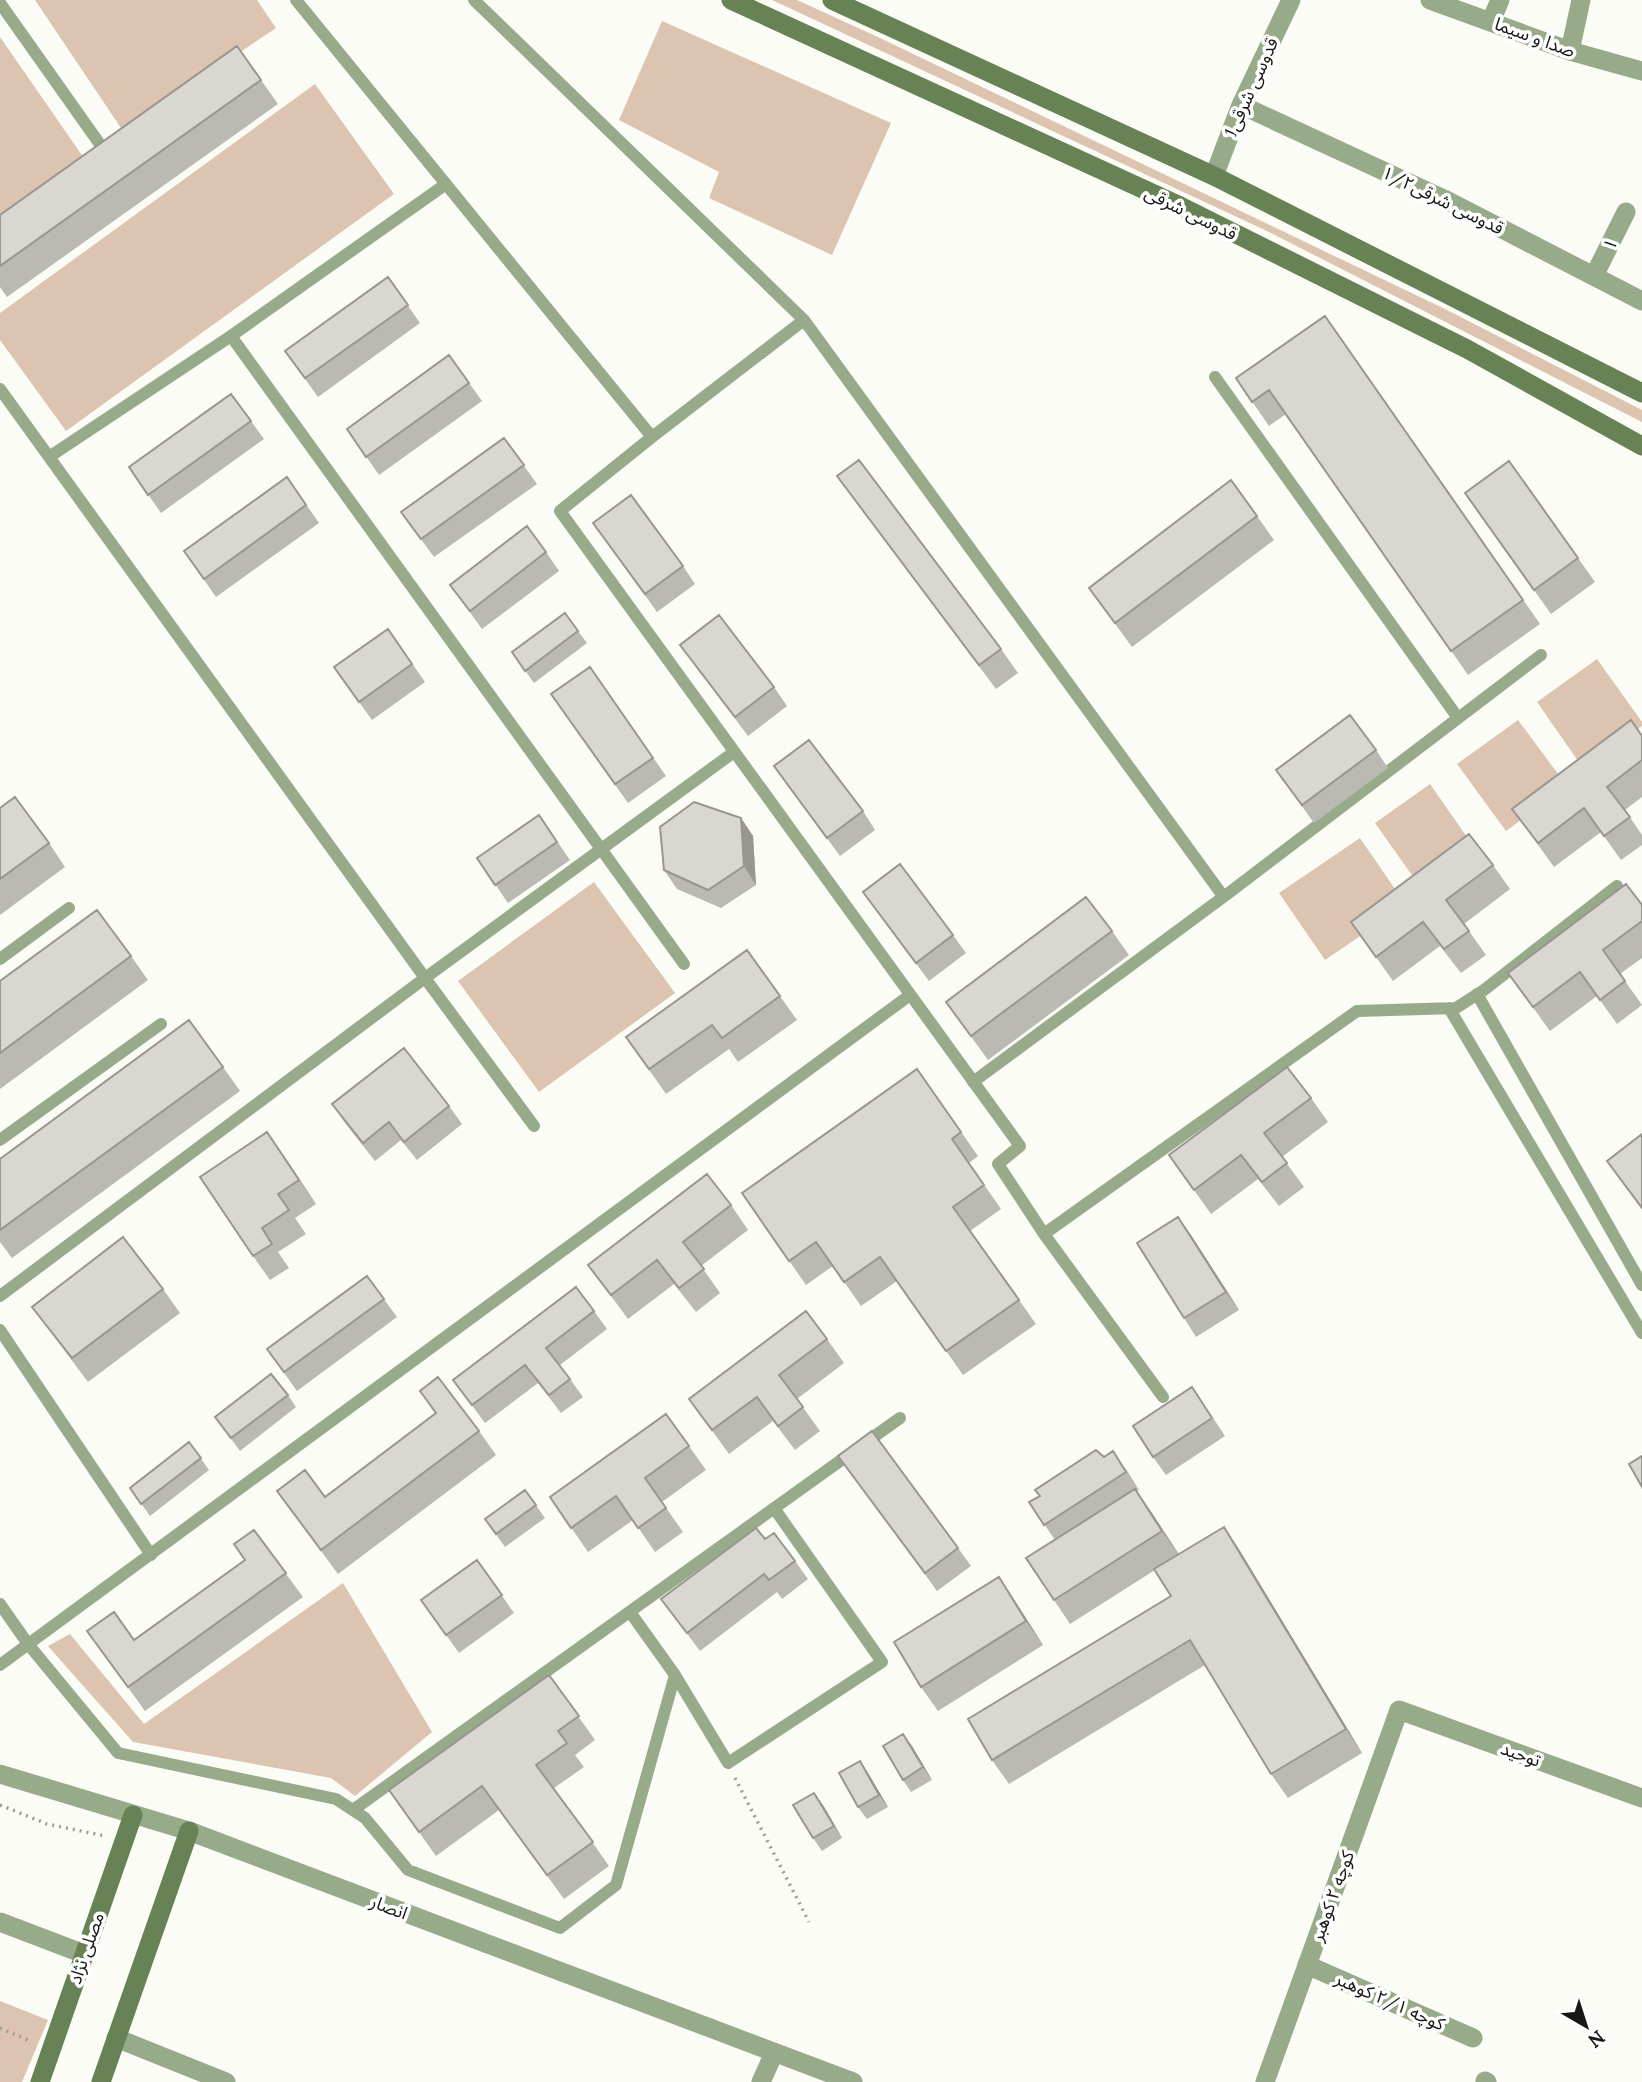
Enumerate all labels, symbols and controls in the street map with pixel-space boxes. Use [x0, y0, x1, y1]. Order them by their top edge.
street label: صدا و سیما [1492, 12, 1578, 62]
street label: 1قدوسی شرقی [1219, 34, 1283, 140]
street label: قدوسی شرقی۱/۲ [1378, 161, 1508, 239]
street label: قدوسی شرقی [1141, 181, 1241, 245]
street label: ۱ [1597, 234, 1623, 254]
street label: توحید [1498, 1736, 1544, 1772]
street label: کوچه ۲ کوهبر [1305, 1847, 1359, 1945]
street label: انصار [366, 1889, 411, 1925]
street label: مصلی نژاد [63, 1909, 109, 1987]
street label: کوچه ۲/۱ کوهبر [1331, 1966, 1449, 2036]
north arrow [1551, 1991, 1621, 2061]
text: N [1583, 2025, 1610, 2053]

